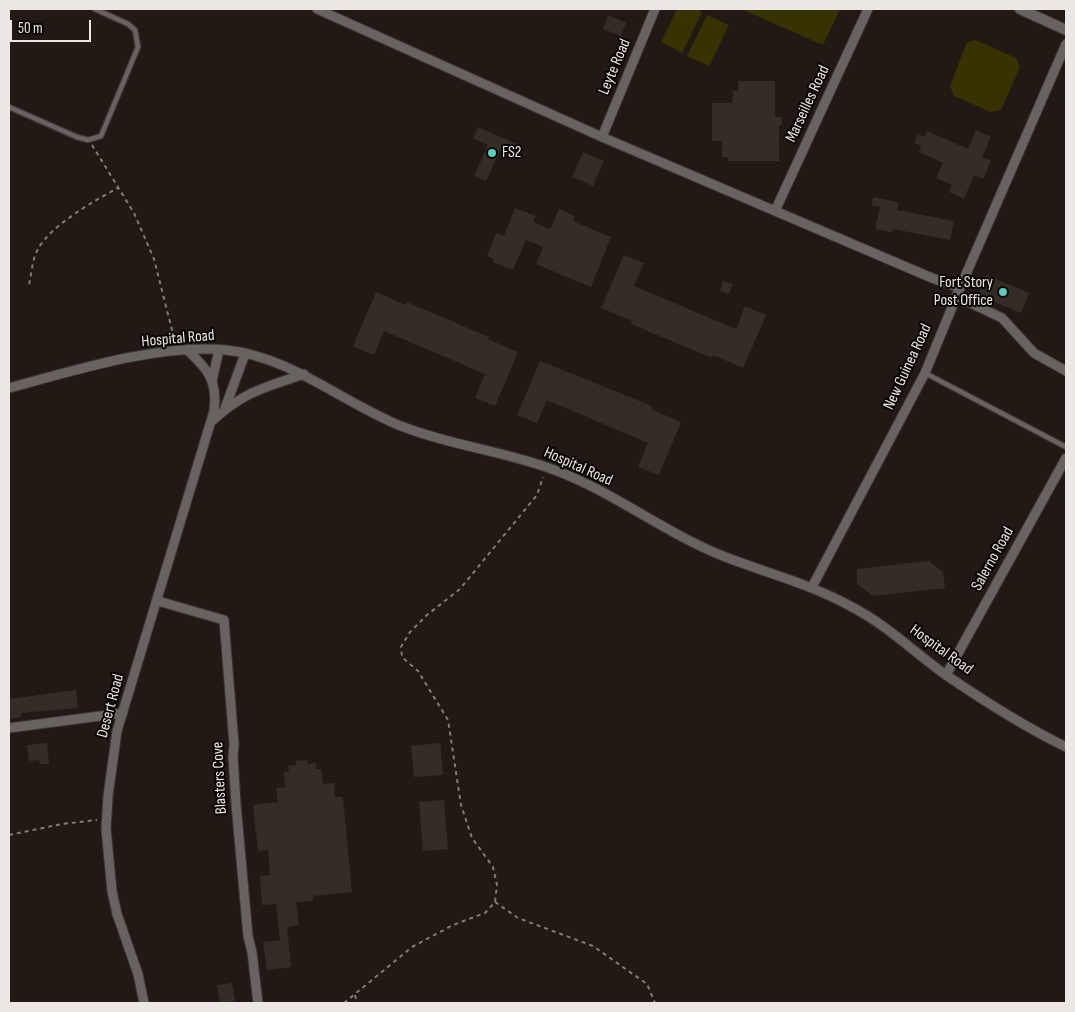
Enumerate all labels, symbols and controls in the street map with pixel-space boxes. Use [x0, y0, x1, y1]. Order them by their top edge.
scale bar [12, 10, 94, 42]
text: 50 m [18, 19, 43, 38]
street label: Leyte Road [595, 36, 635, 98]
street label: Marseilles Road [782, 63, 834, 145]
place label: FS2 [502, 143, 521, 163]
marker: FS2 [486, 147, 498, 159]
place label: Fort Story Post Office [934, 273, 993, 311]
marker: Fort Story Post Office [997, 286, 1009, 298]
street label: New Guinea Road [880, 321, 936, 413]
street label: Hospital Road [141, 326, 215, 352]
street label: Hospital Road [541, 443, 615, 491]
street label: Salerno Road [968, 524, 1018, 594]
street label: Hospital Road [906, 621, 976, 679]
street label: Desert Road [93, 672, 129, 740]
street label: Blasters Cove [209, 741, 231, 815]

